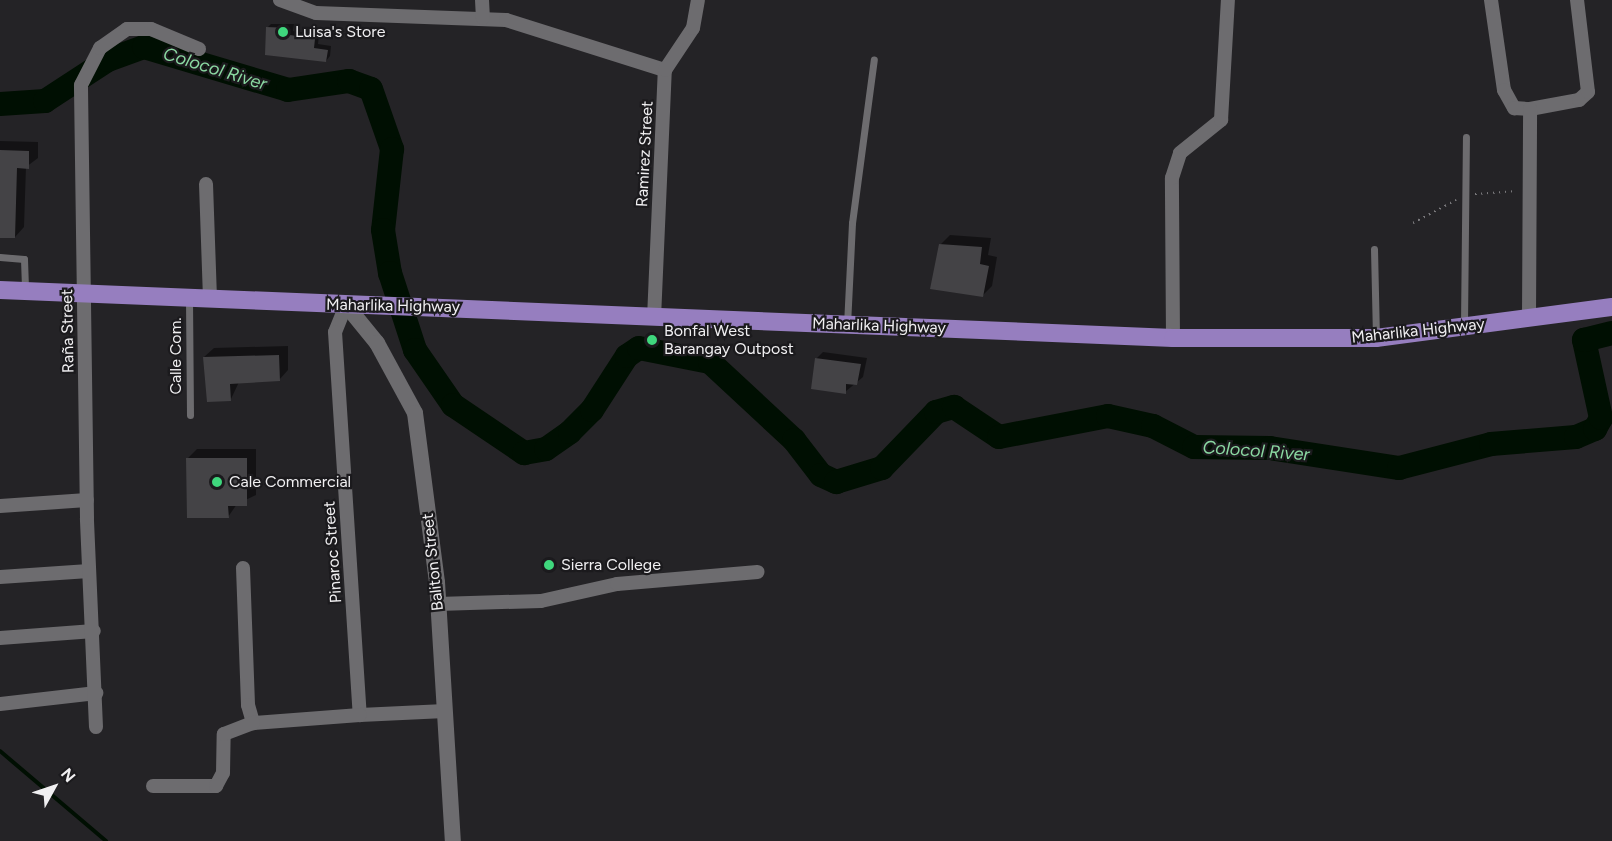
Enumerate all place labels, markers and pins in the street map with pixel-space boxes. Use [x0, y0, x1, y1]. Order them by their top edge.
place label: Luisa's Store [295, 22, 385, 42]
marker: Luisa's Store [276, 25, 290, 39]
place label: Bonfal West Barangay Outpost [664, 321, 794, 359]
marker: Bonfal West Barangay Outpost [645, 333, 659, 347]
place label: Cale Commercial [229, 472, 351, 492]
marker: Cale Commercial [210, 475, 224, 489]
place label: Sierra College [561, 555, 661, 575]
marker: Sierra College [542, 558, 556, 572]

